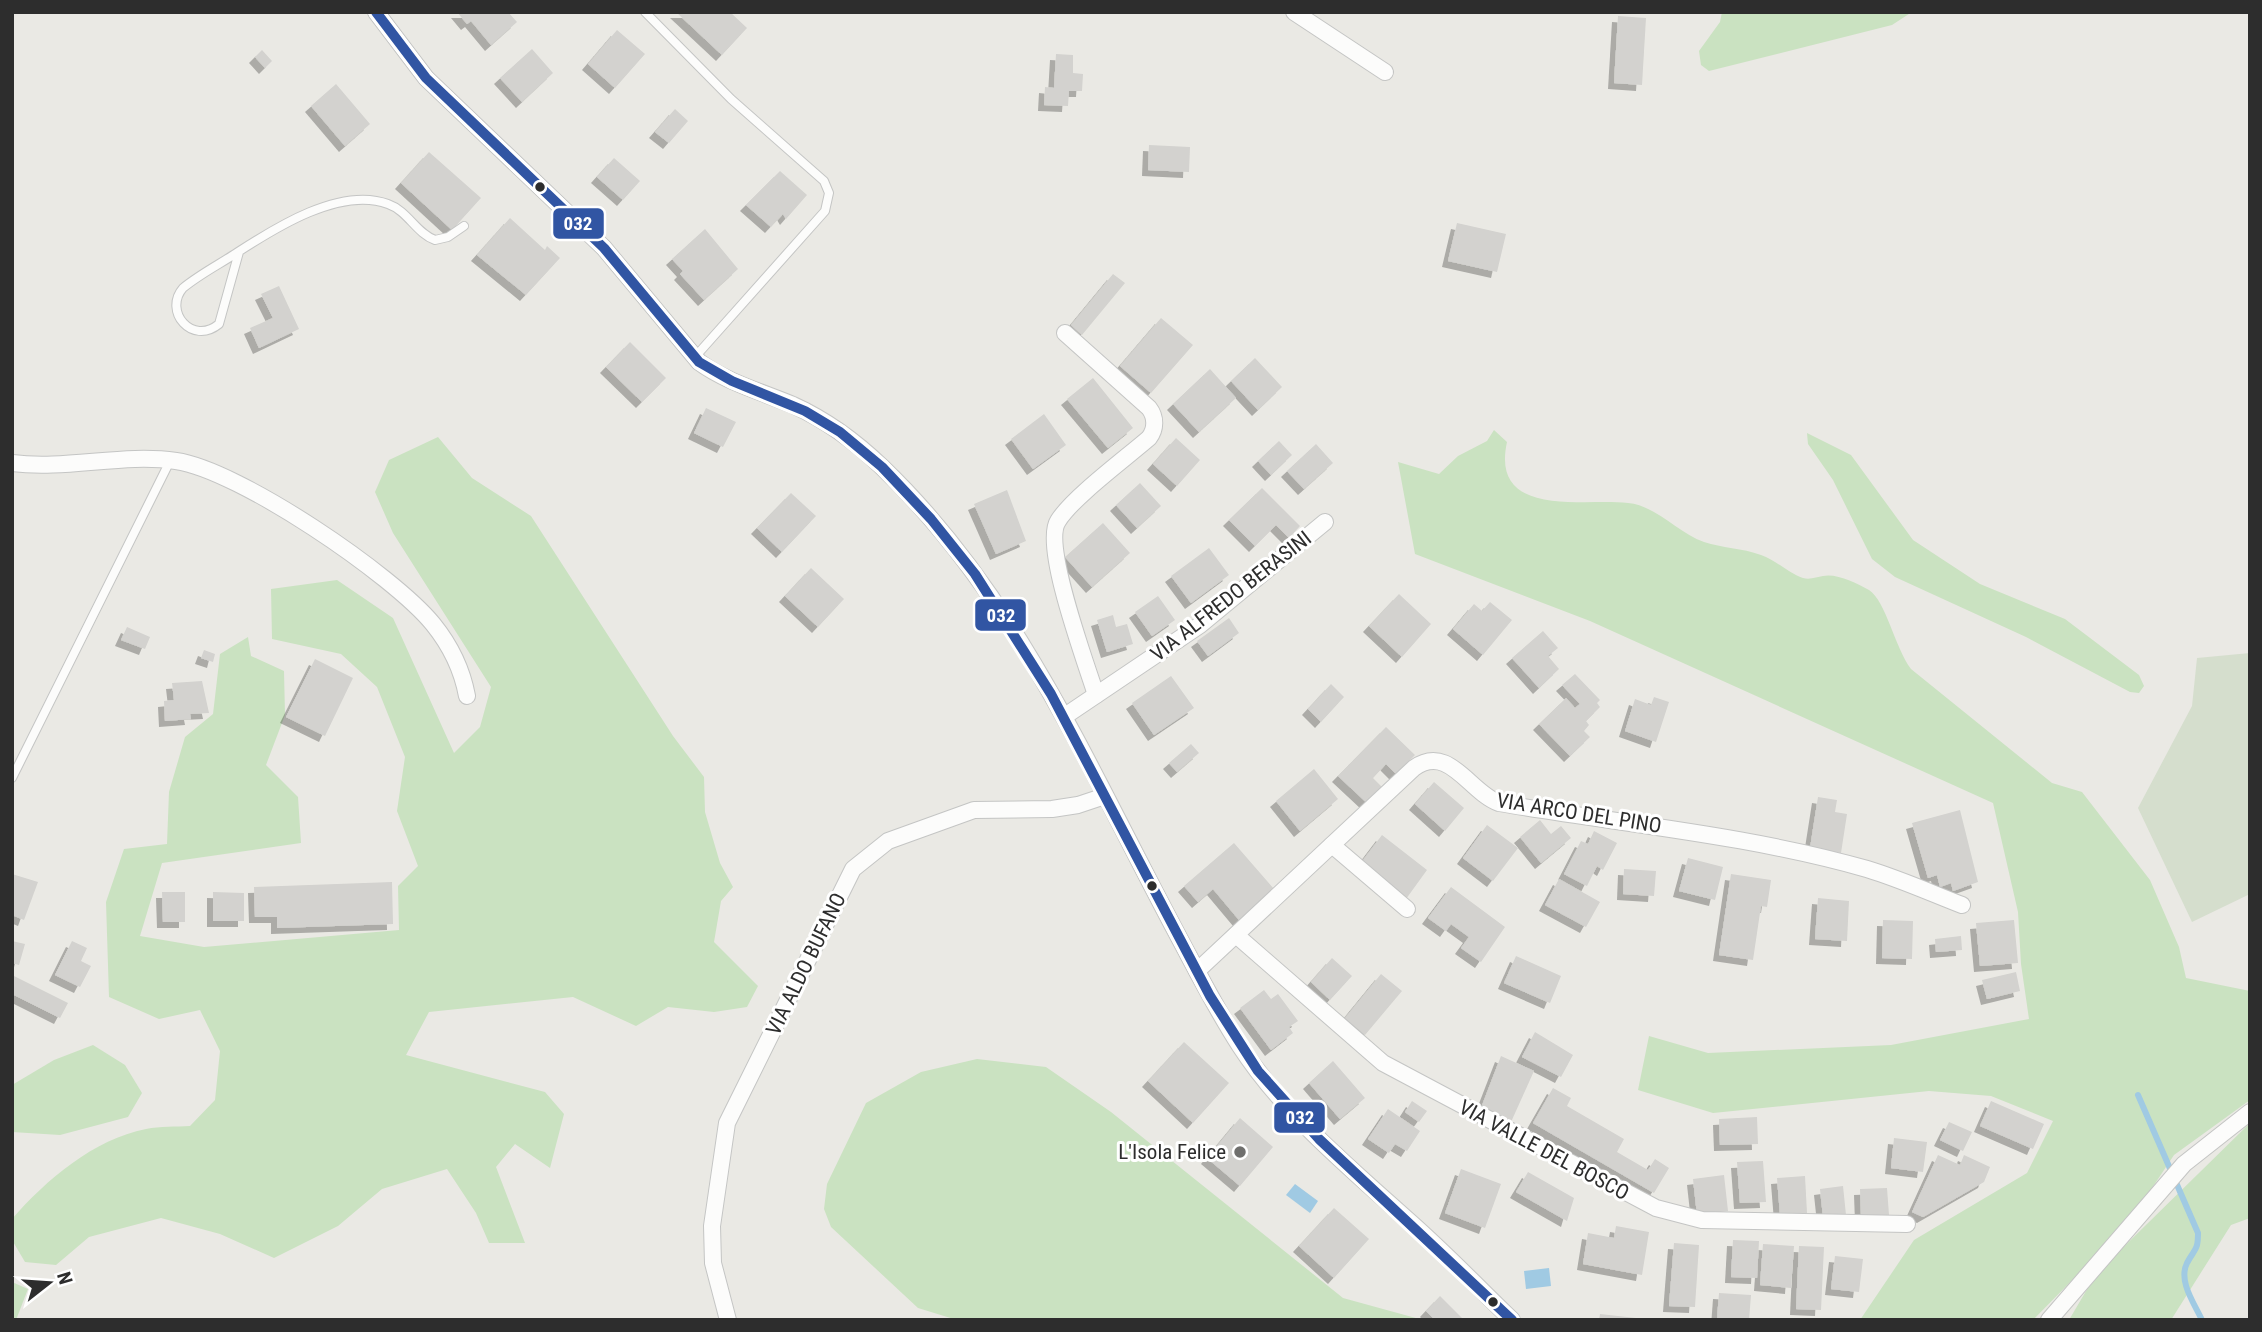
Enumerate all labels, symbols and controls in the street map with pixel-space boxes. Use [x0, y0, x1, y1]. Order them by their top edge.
unlabelled marker [533, 180, 547, 194]
line badge: 032 [552, 207, 605, 240]
text: 032 [564, 212, 592, 235]
street label: VIA ALFREDO BERASINI [1146, 526, 1316, 666]
line badge: 032 [974, 598, 1027, 632]
text: 032 [987, 604, 1015, 627]
street label: VIA ARCO DEL PINO [1495, 788, 1663, 838]
unlabelled marker [1145, 879, 1159, 893]
street label: VIA ALDO BUFANO [761, 889, 851, 1039]
street label: VIA VALLE DEL BOSCO [1455, 1095, 1633, 1205]
line badge: 032 [1273, 1101, 1326, 1134]
text: 032 [1286, 1106, 1314, 1129]
place label: L'Isola Felice [1118, 1140, 1226, 1164]
marker: L'Isola Felice [1232, 1144, 1248, 1160]
north arrow [14, 1248, 84, 1318]
text: N [52, 1269, 77, 1287]
unlabelled marker [1486, 1295, 1500, 1309]

